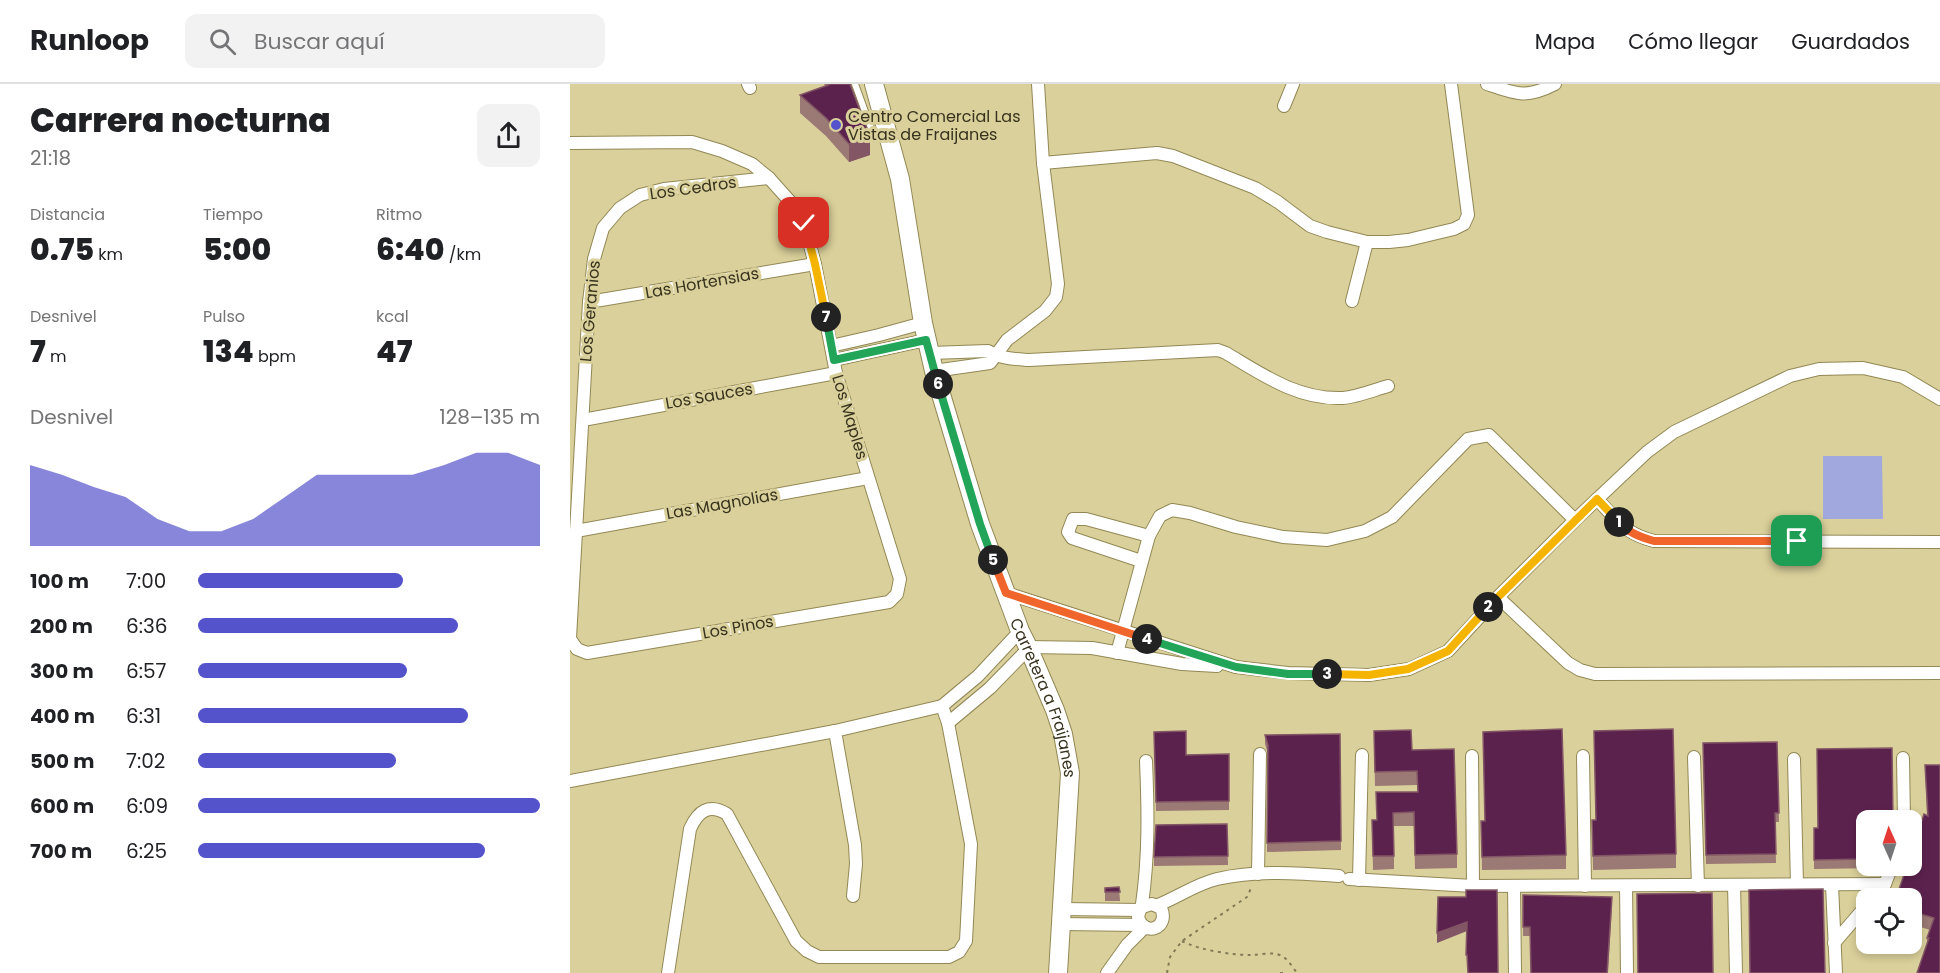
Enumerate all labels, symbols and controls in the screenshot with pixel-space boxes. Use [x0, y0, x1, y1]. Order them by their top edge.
search box [185, 14, 605, 68]
text: Runloop [30, 21, 149, 60]
icon: search [206, 25, 239, 58]
text: Buscar aquí [254, 26, 385, 57]
text: Mapa [1535, 27, 1595, 56]
text: Cómo llegar [1628, 27, 1758, 56]
text: Guardados [1791, 27, 1910, 56]
text: Carrera nocturna [30, 97, 331, 144]
button: share [477, 104, 540, 167]
place label: Centro Comercial Las Vistas de Fraijanes [848, 105, 1021, 146]
marker: Centro Comercial Las Vistas de Fraijanes [829, 118, 843, 132]
text: 21:18 [30, 144, 71, 172]
street label: Los Cedros [648, 171, 738, 205]
pin [778, 197, 829, 248]
text: Distancia [30, 203, 105, 226]
text: Tiempo [203, 203, 263, 226]
text: Ritmo [376, 203, 422, 226]
icon: check [787, 206, 820, 239]
text: 0.75 [30, 228, 94, 271]
text: 5:00 [203, 228, 271, 271]
text: 6:40 [376, 228, 445, 271]
text: km [94, 243, 123, 266]
text: /km [445, 243, 481, 266]
street label: Los Geranios [574, 259, 606, 363]
street label: Las Hortensias [643, 262, 761, 304]
pin: 7 [811, 302, 841, 332]
text: Desnivel [30, 305, 97, 328]
text: Pulso [203, 305, 245, 328]
text: kcal [376, 305, 409, 328]
text: 7 [822, 305, 830, 328]
text: 7 [30, 330, 46, 373]
text: 134 [203, 330, 254, 373]
text: 47 [376, 330, 412, 373]
text: m [46, 345, 66, 368]
text: bpm [254, 345, 296, 368]
pin: 6 [923, 369, 953, 399]
street label: Los Maples [826, 372, 874, 462]
text: 6 [933, 372, 943, 395]
street label: Los Sauces [664, 377, 754, 415]
text: Desnivel [30, 403, 113, 431]
text: 128–135 m [439, 403, 540, 431]
street label: Las Magnolias [664, 483, 780, 525]
pin: 1 [1604, 507, 1634, 537]
text: 1 [1616, 510, 1622, 533]
pin [1771, 515, 1822, 566]
icon: arrive [1780, 524, 1813, 557]
pin: 5 [978, 545, 1008, 575]
text: 5 [988, 548, 998, 571]
text: 100 m [30, 567, 89, 595]
text: 7:00 [126, 567, 166, 595]
pin: 2 [1473, 592, 1503, 622]
text: 2 [1483, 595, 1493, 618]
street label: Los Pinos [701, 609, 775, 645]
text: 200 m [30, 612, 93, 640]
text: 6:36 [126, 612, 167, 640]
street label: Carretera a Fraijanes [1005, 615, 1082, 778]
pin: 4 [1132, 624, 1162, 654]
text: 4 [1142, 627, 1152, 650]
text: 300 m [30, 657, 94, 685]
text: 6:57 [126, 657, 166, 685]
pin: 3 [1312, 659, 1342, 689]
text: 3 [1322, 662, 1332, 685]
text: 400 m [30, 702, 95, 730]
text: 6:31 [126, 702, 161, 730]
text: 500 m [30, 747, 95, 775]
text: 7:02 [126, 747, 165, 775]
text: 600 m [30, 792, 94, 820]
text: 6:09 [126, 792, 168, 820]
north arrow [1856, 810, 1922, 876]
map controls [1856, 810, 1922, 954]
text: 700 m [30, 837, 92, 865]
text: 6:25 [126, 837, 167, 865]
button: locate [1856, 888, 1922, 954]

